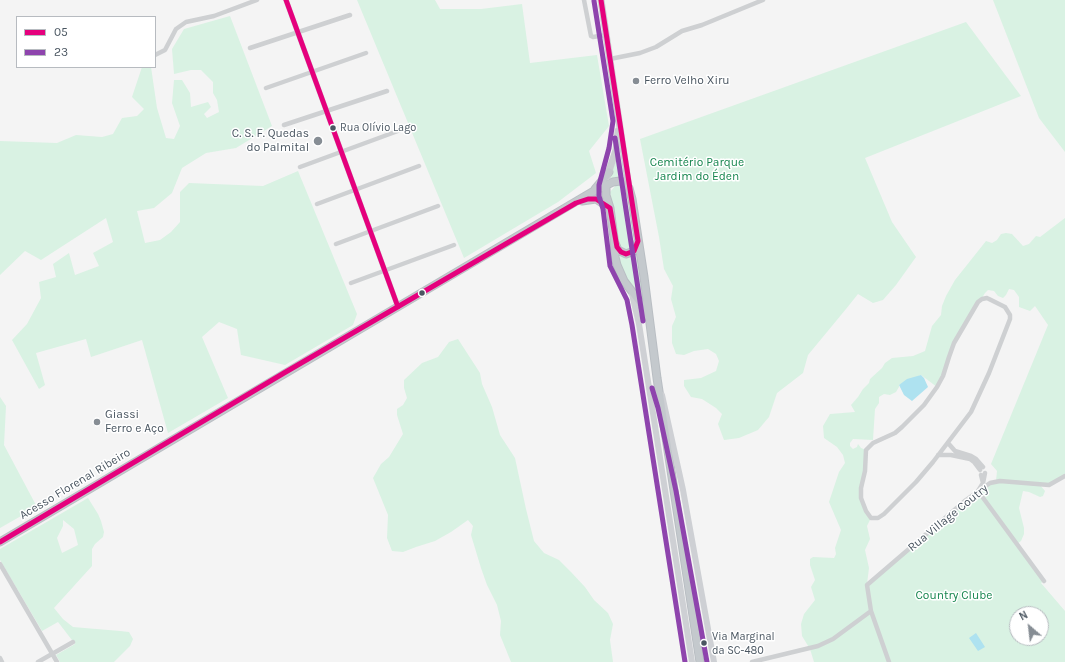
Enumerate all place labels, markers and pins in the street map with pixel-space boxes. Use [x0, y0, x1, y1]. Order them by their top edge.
place label: Ferro Velho Xiru [644, 74, 730, 88]
marker: Ferro Velho Xiru [631, 76, 641, 86]
place label: Rua Olívio Lago [340, 121, 416, 135]
marker: Rua Olívio Lago [328, 123, 338, 133]
place label: C. S. F. Quedas do Palmital [232, 127, 309, 155]
marker: C. S. F. Quedas do Palmital [312, 135, 324, 147]
unlabelled marker [417, 288, 427, 298]
place label: Giassi Ferro e Aço [105, 408, 164, 436]
marker: Giassi Ferro e Aço [92, 417, 102, 427]
place label: Via Marginal da SC-480 [712, 630, 775, 656]
marker: Via Marginal da SC-480 [699, 638, 709, 648]

